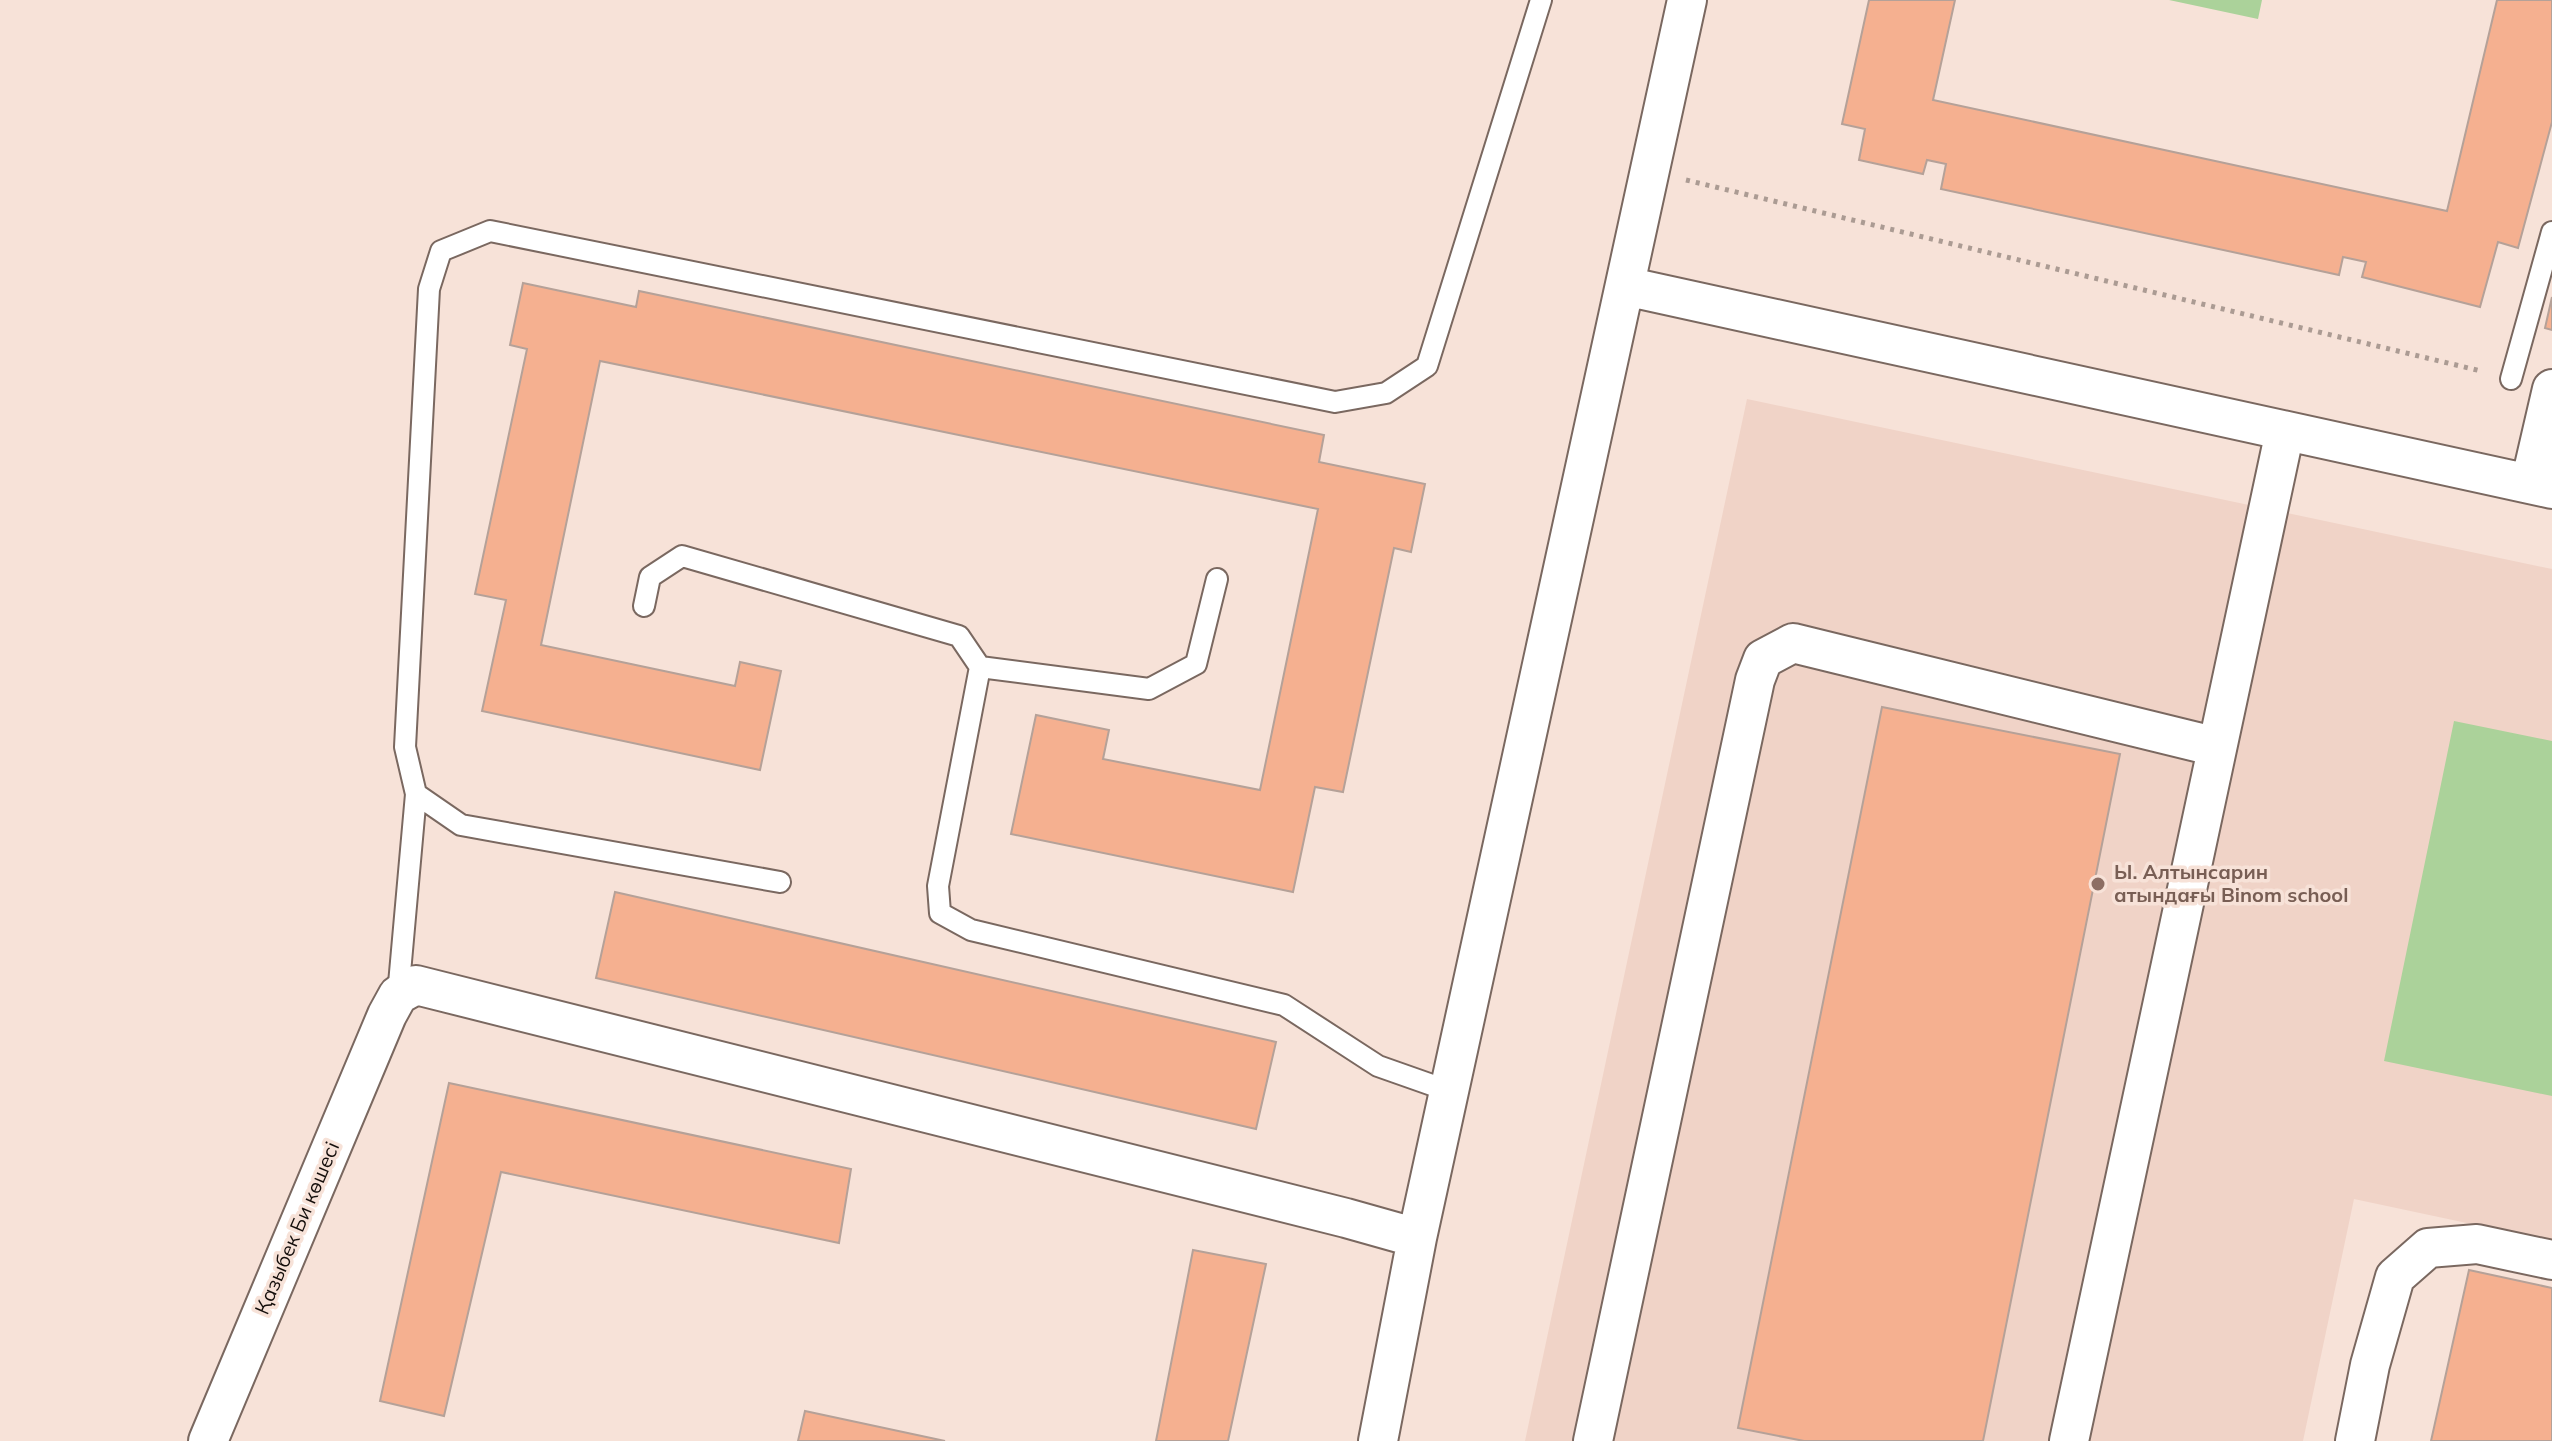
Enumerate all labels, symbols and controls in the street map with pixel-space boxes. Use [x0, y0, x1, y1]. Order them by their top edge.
place label: Ы. Алтынсарин атындағы Binom school [2114, 859, 2348, 907]
marker: Ы. Алтынсарин атындағы Binom school [2089, 875, 2107, 893]
street label: Қазыбек Би көшесі [249, 1138, 344, 1318]

